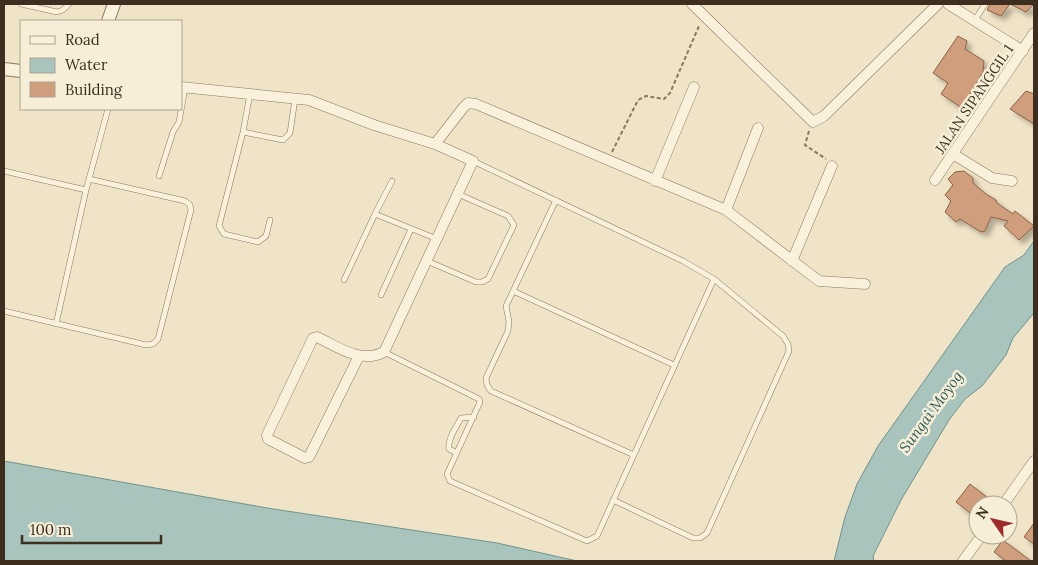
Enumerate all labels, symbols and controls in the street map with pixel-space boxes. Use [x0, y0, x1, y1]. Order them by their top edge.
legend [20, 20, 182, 110]
text: Road [65, 30, 100, 49]
street label: JALAN SIPANGGIL 1 [930, 41, 1017, 158]
text: Water [65, 55, 108, 74]
text: Building [65, 80, 123, 99]
water label: Sungai Moyog [895, 367, 967, 456]
north arrow [968, 495, 1018, 545]
text: N [972, 503, 993, 522]
scale bar [22, 512, 161, 544]
text: 100 m [30, 520, 71, 539]

